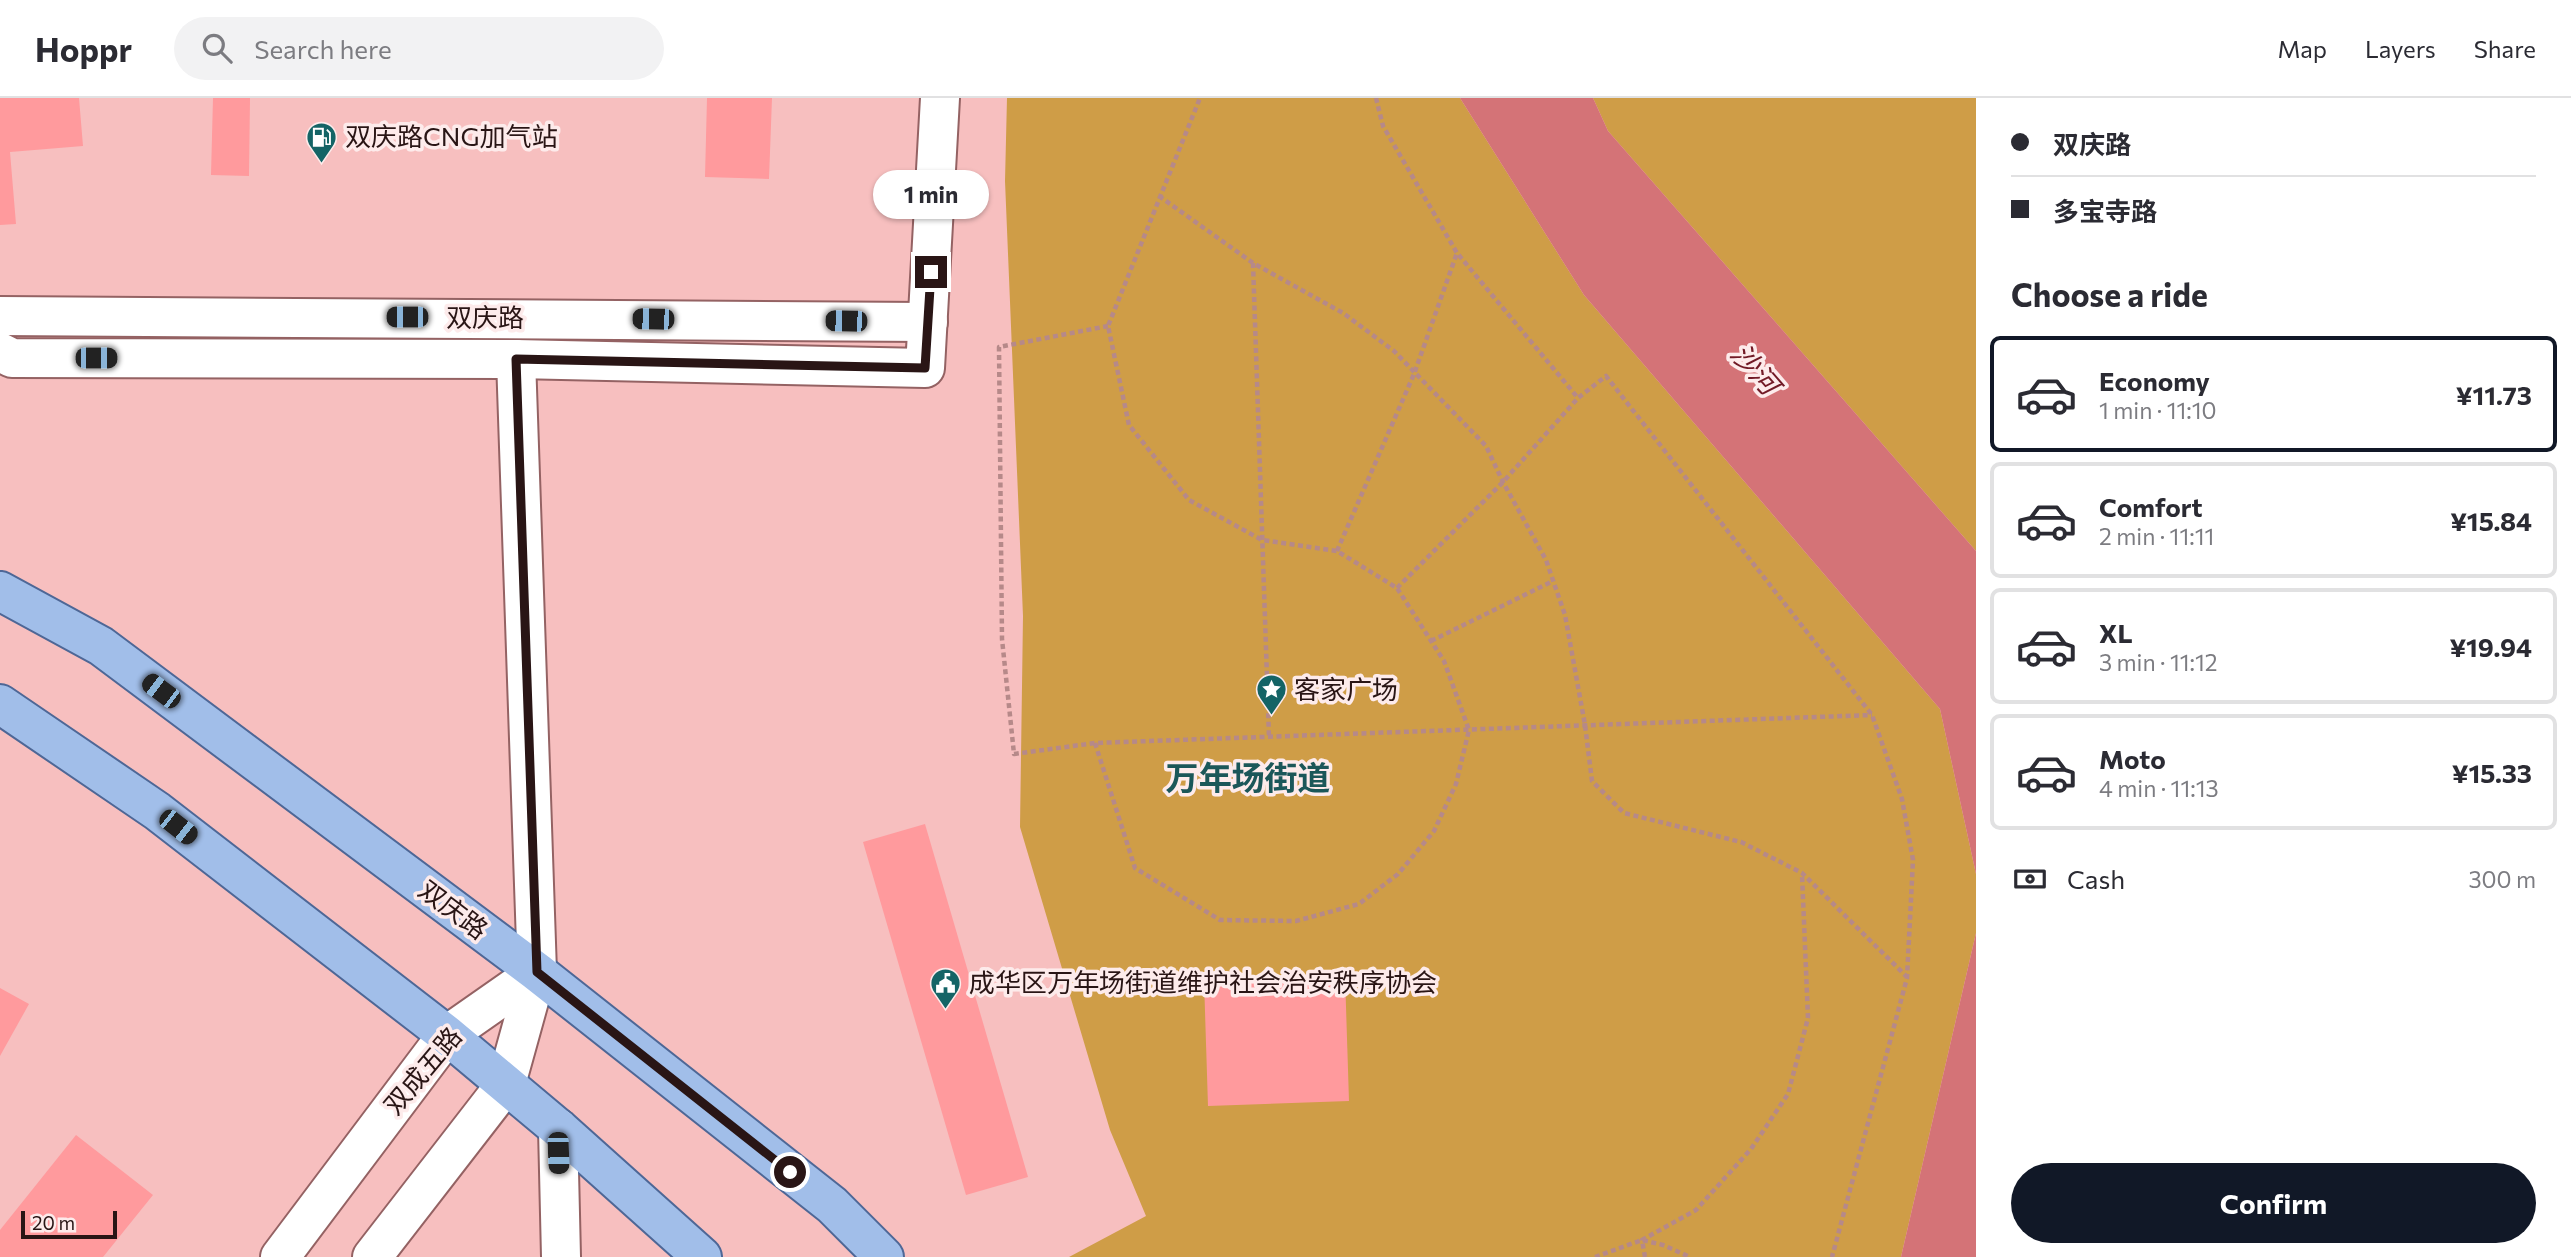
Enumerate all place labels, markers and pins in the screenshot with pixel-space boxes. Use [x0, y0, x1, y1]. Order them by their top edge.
fuel station icon: 双庆路CNG加气站 [305, 120, 339, 164]
place label: 双庆路CNG加气站 [345, 120, 557, 151]
place icon: 客家广场 [1254, 673, 1288, 717]
place label: 客家广场 [1294, 673, 1398, 704]
public building icon: 成华区万年场街道维护社会治安秩序协会 [929, 966, 963, 1010]
place label: 成华区万年场街道维护社会治安秩序协会 [969, 966, 1437, 997]

